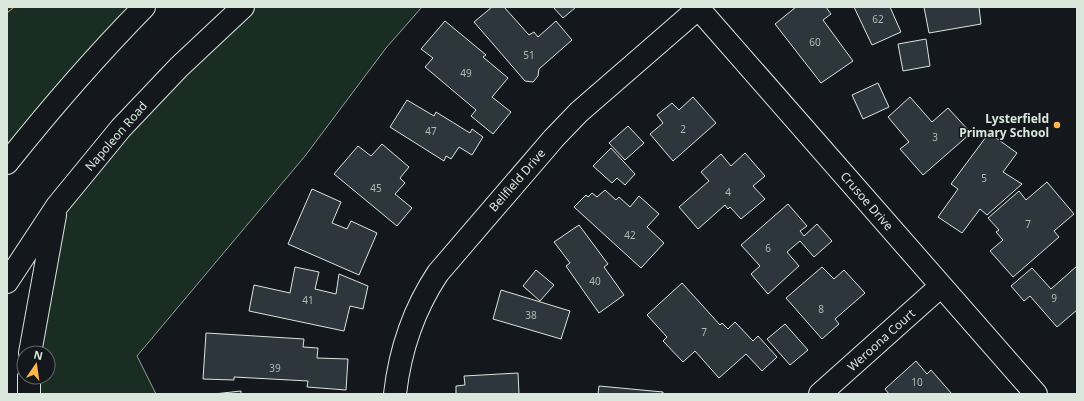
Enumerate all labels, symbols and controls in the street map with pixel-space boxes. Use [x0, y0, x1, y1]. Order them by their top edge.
house number: 62 [872, 12, 884, 26]
house number: 60 [809, 35, 821, 49]
house number: 51 [523, 48, 535, 62]
house number: 49 [460, 66, 472, 80]
street label: Napoleon Road [81, 98, 151, 174]
place label: Lysterfield Primary School [959, 110, 1049, 141]
marker: Lysterfield Primary School [1052, 120, 1062, 130]
house number: 2 [680, 122, 686, 136]
house number: 47 [425, 124, 437, 138]
house number: 3 [932, 130, 938, 144]
street label: Bellfield Drive [485, 145, 549, 215]
street label: Crusoe Drive [837, 168, 897, 234]
house number: 5 [981, 171, 987, 185]
house number: 45 [370, 181, 382, 195]
house number: 4 [725, 185, 731, 199]
house number: 7 [1025, 217, 1031, 231]
house number: 42 [624, 228, 636, 242]
house number: 6 [765, 241, 771, 255]
house number: 40 [589, 274, 601, 288]
house number: 9 [1051, 291, 1057, 305]
house number: 41 [302, 293, 314, 307]
house number: 8 [818, 302, 824, 316]
street label: Weroona Court [843, 305, 919, 375]
house number: 38 [525, 308, 537, 322]
house number: 7 [701, 325, 707, 339]
north arrow [16, 345, 56, 385]
text: N [32, 346, 44, 363]
house number: 39 [269, 361, 281, 375]
house number: 10 [911, 375, 923, 389]

